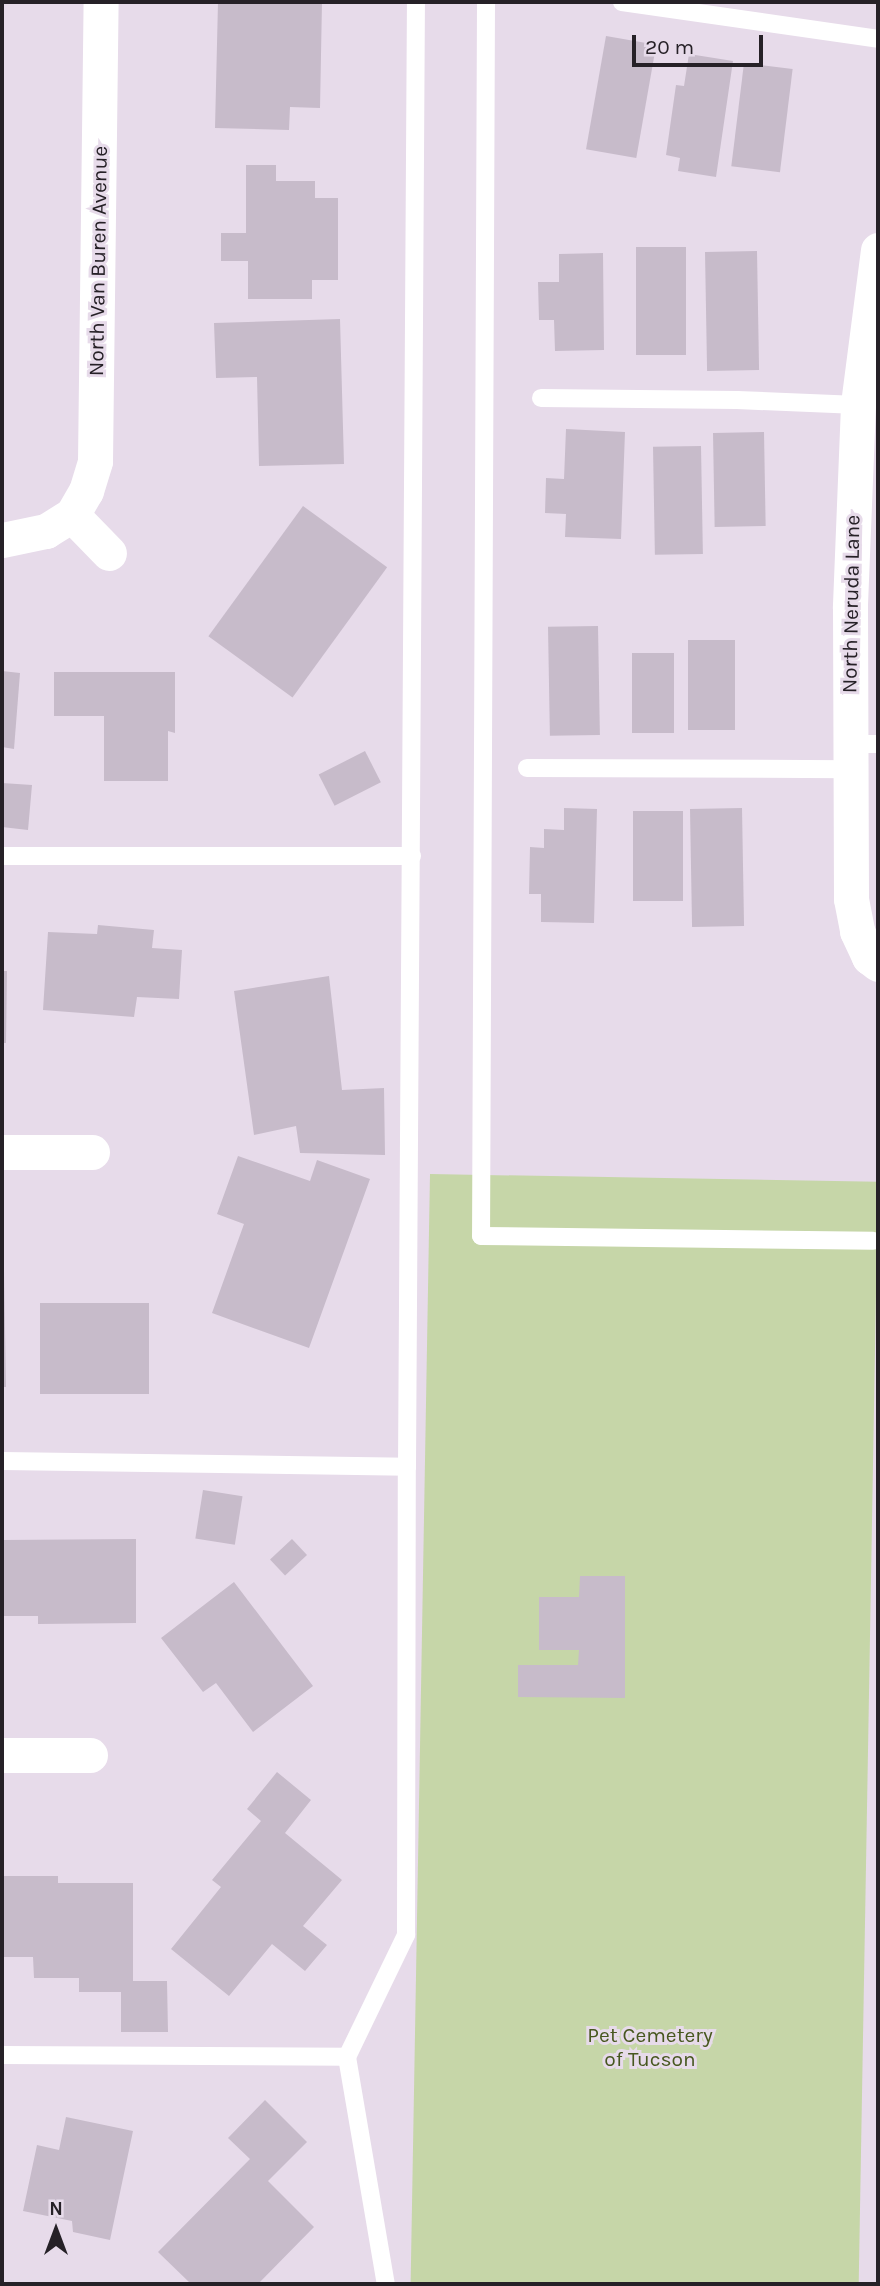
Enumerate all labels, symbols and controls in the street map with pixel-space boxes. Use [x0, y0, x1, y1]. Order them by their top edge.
scale bar [635, 21, 766, 65]
text: 20 m [645, 35, 694, 59]
street label: North Van Buren Avenue [83, 146, 113, 376]
street label: North Neruda Lane [837, 515, 865, 693]
park label: Pet Cemetery of Tucson [587, 2022, 713, 2072]
north arrow [21, 2195, 91, 2265]
text: N [49, 2198, 63, 2220]

